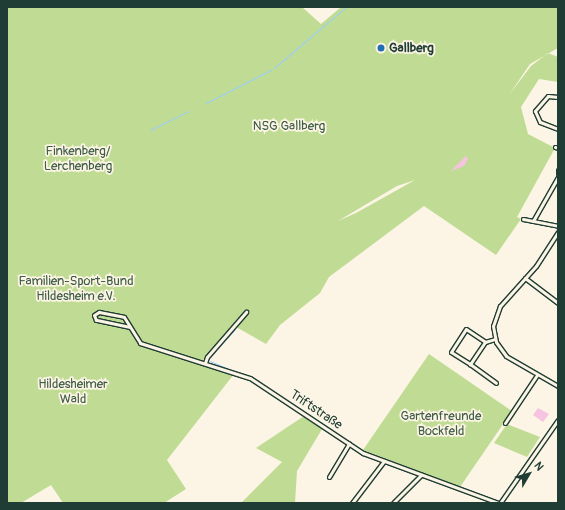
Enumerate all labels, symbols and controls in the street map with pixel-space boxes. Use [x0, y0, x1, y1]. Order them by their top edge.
place label: Gallberg [389, 40, 434, 56]
marker: Gallberg [376, 43, 386, 53]
park label: NSG Gallberg [253, 118, 325, 134]
park label: Finkenberg/ Lerchenberg [44, 144, 112, 175]
park label: Familien-Sport-Bund Hildesheim e.V. [18, 274, 134, 305]
park label: Hildesheimer Wald [38, 377, 108, 408]
street label: Triftstraße [287, 387, 345, 433]
park label: Gartenfreunde Bockfeld [401, 409, 481, 440]
north arrow [509, 454, 549, 494]
text: N [531, 459, 546, 473]

